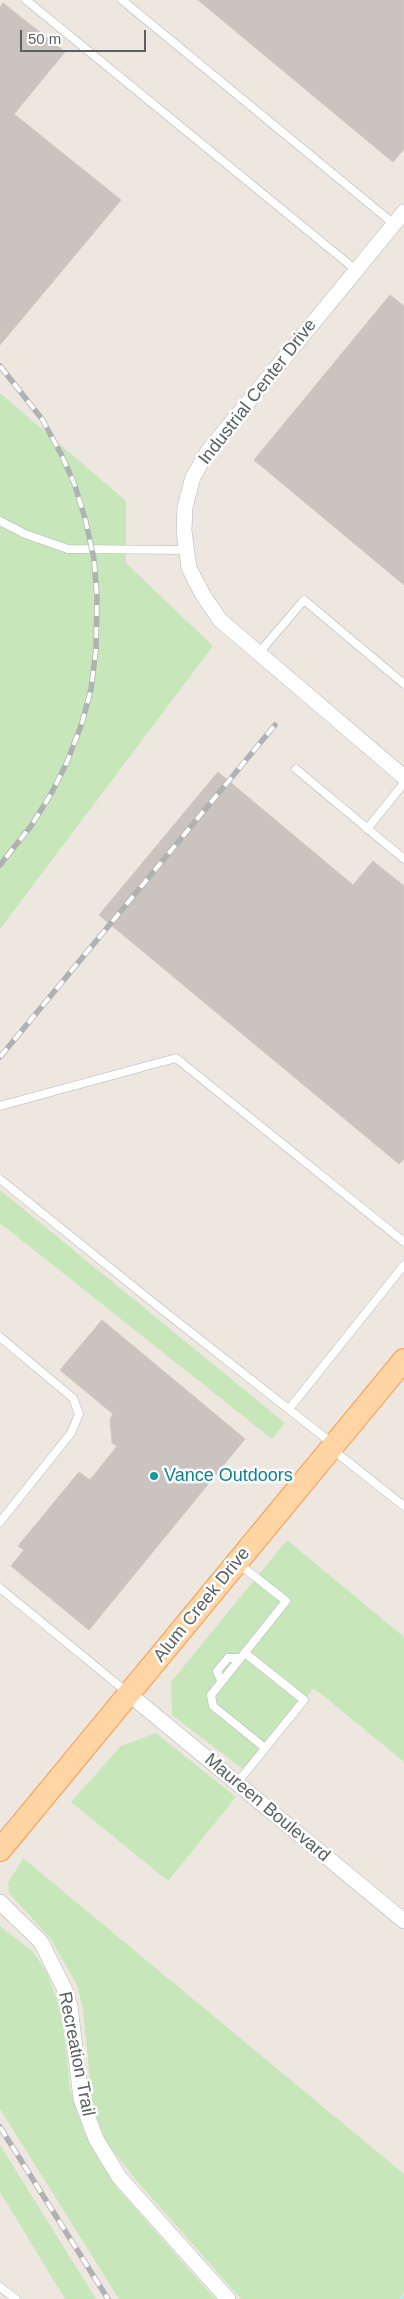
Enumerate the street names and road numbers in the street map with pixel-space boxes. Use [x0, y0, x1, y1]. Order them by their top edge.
street label: Industrial Center Drive [194, 315, 322, 469]
street label: Alum Creek Drive [149, 1543, 255, 1667]
street label: Maureen Boulevard [200, 1749, 334, 1867]
street label: Recreation Trail [53, 1990, 99, 2118]

